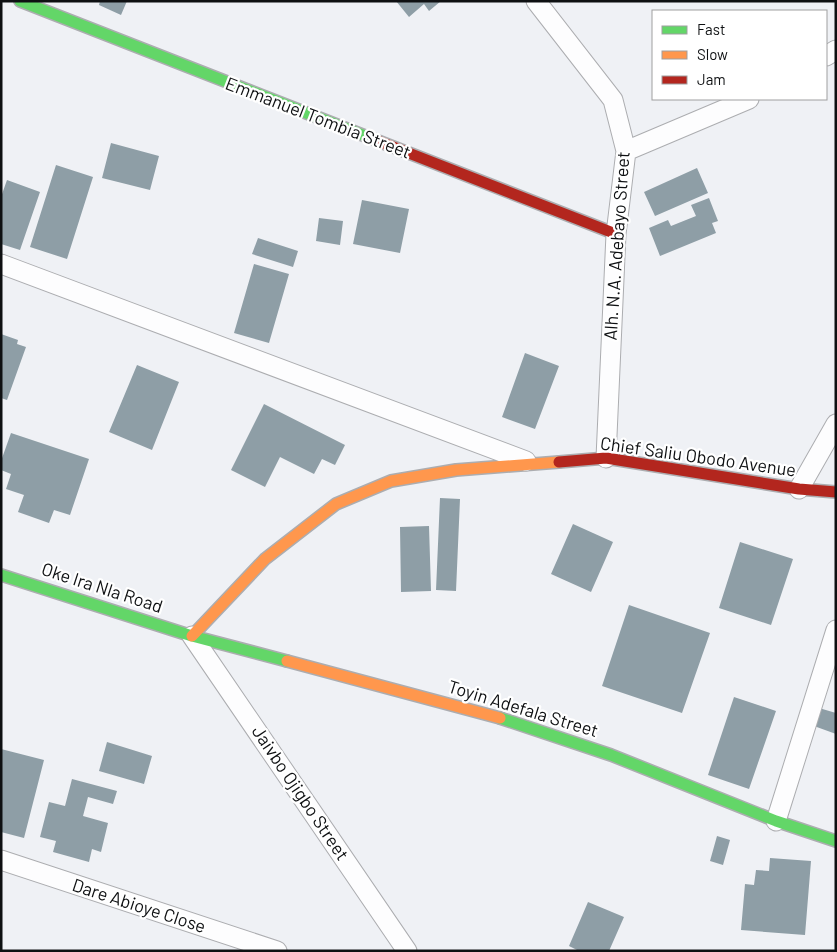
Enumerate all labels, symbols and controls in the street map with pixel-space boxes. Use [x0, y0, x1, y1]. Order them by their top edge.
legend [652, 10, 827, 100]
text: Fast [697, 20, 725, 38]
text: Slow [697, 45, 728, 63]
text: Jam [697, 70, 726, 88]
street label: Emmanuel Tombia Street [223, 72, 414, 163]
street label: Alh. N.A. Adebayo Street [598, 151, 634, 341]
street label: Chief Saliu Obodo Avenue [599, 431, 797, 481]
street label: Oke Ira Nla Road [39, 557, 166, 617]
street label: Toyin Adefala Street [445, 675, 601, 741]
street label: Jaivbo Ojigbo Street [248, 721, 354, 864]
street label: Dare Abioye Close [70, 873, 209, 937]

